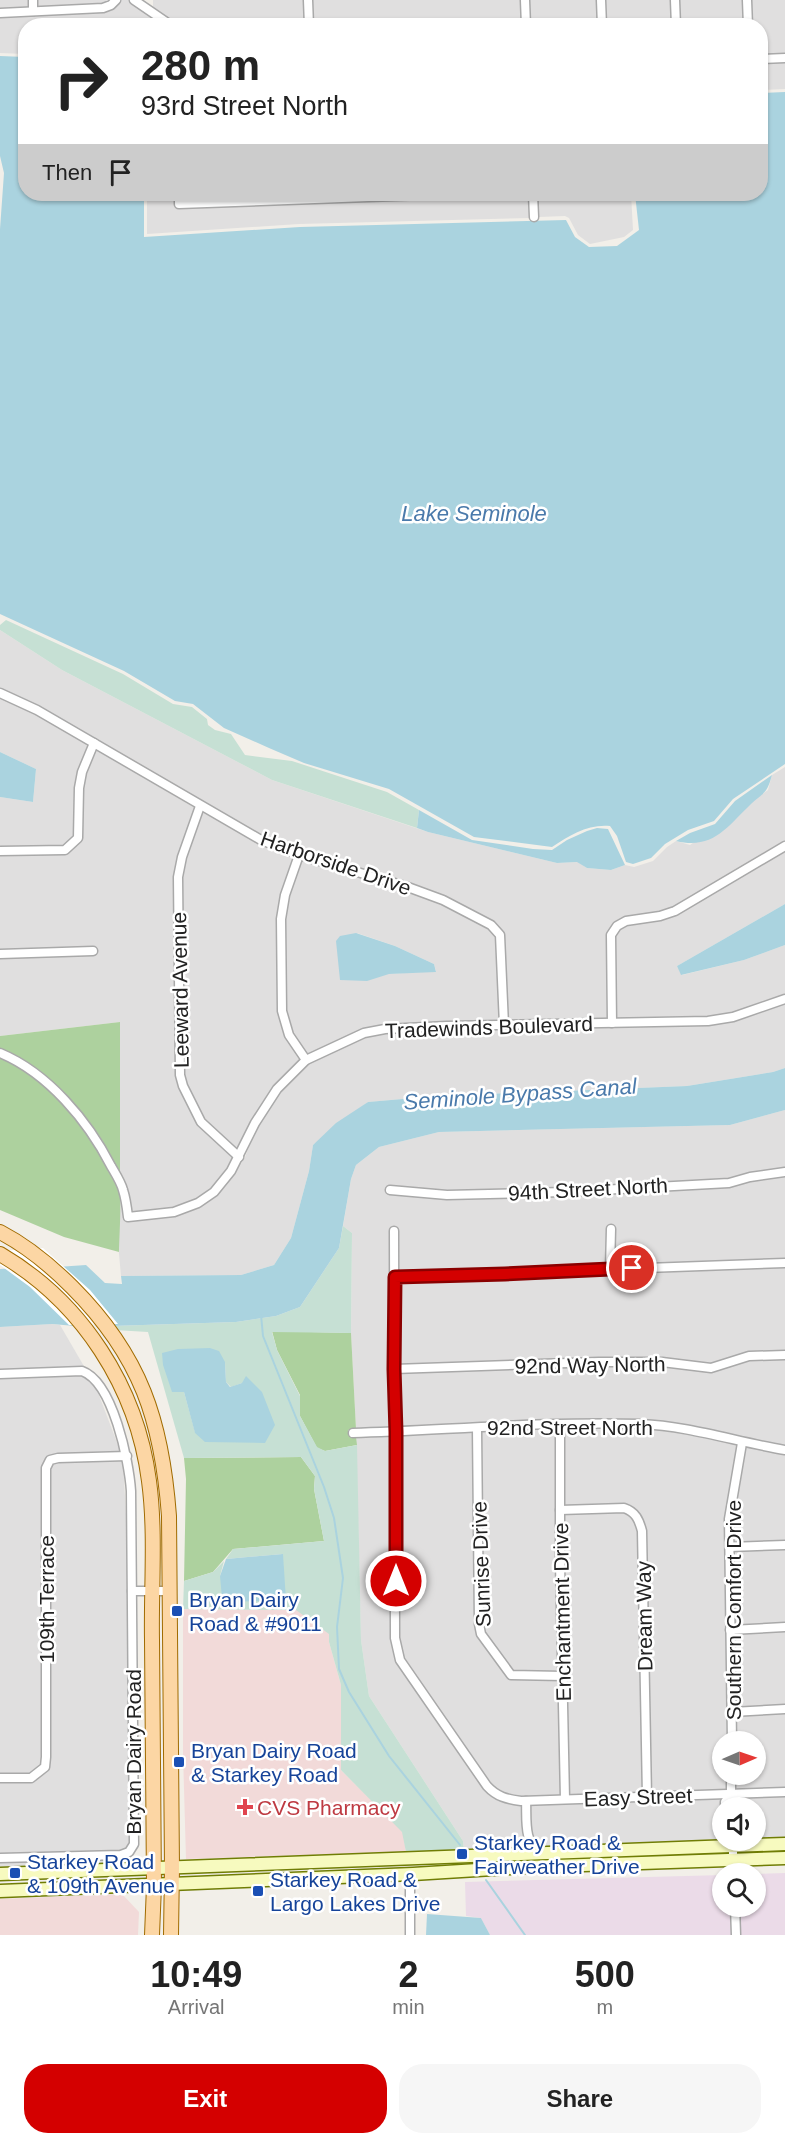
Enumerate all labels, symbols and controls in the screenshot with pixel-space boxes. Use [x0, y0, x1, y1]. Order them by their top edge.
icon: right [42, 42, 120, 120]
text: 280 m [141, 42, 260, 89]
text: 93rd Street North [141, 91, 348, 121]
icon: arrive [104, 156, 137, 189]
text: Then [42, 160, 92, 185]
water label: Lake Seminole [401, 501, 547, 526]
street label: Harborside Drive [258, 826, 414, 900]
street label: Leeward Avenue [167, 912, 193, 1068]
street label: Tradewinds Boulevard [385, 1012, 593, 1042]
water label: Seminole Bypass Canal [403, 1073, 638, 1115]
street label: 94th Street North [508, 1173, 668, 1205]
pin [606, 1242, 657, 1293]
icon: arrive [615, 1251, 648, 1284]
street label: 92nd Way North [514, 1352, 666, 1378]
street label: 92nd Street North [487, 1416, 653, 1439]
street label: Southern Comfort Drive [722, 1500, 745, 1720]
street label: Sunrise Drive [467, 1501, 495, 1627]
street label: Enchantment Drive [549, 1523, 575, 1701]
street label: 109th Terrace [35, 1535, 58, 1663]
position arrow [364, 1549, 428, 1613]
street label: Dream Way [632, 1560, 656, 1671]
place label: Bryan Dairy Road & #9011 [189, 1588, 322, 1635]
marker: Bryan Dairy Road & #9011 [170, 1604, 184, 1618]
street label: Bryan Dairy Road [122, 1669, 145, 1835]
north arrow [712, 1731, 766, 1785]
map controls [712, 1731, 766, 1917]
place label: Bryan Dairy Road & Starkey Road [191, 1739, 357, 1786]
marker: Bryan Dairy Road & Starkey Road [172, 1755, 186, 1769]
street label: Easy Street [583, 1784, 693, 1810]
place label: CVS Pharmacy [257, 1796, 401, 1819]
button: sound [712, 1797, 766, 1851]
marker: CVS Pharmacy [238, 1800, 252, 1814]
place label: Starkey Road & Fairweather Drive [474, 1831, 640, 1878]
marker: Starkey Road & Fairweather Drive [455, 1847, 469, 1861]
place label: Starkey Road & 109th Avenue [27, 1850, 175, 1897]
button: search [712, 1863, 766, 1917]
marker: Starkey Road & 109th Avenue [8, 1866, 22, 1880]
place label: Starkey Road & Largo Lakes Drive [270, 1868, 440, 1915]
marker: Starkey Road & Largo Lakes Drive [251, 1884, 265, 1898]
text: 10:49 [150, 1954, 242, 1995]
text: 2 [398, 1954, 418, 1995]
text: 500 [575, 1954, 635, 1995]
text: Arrival [168, 1996, 225, 2018]
text: min [392, 1996, 425, 2018]
text: m [596, 1996, 613, 2018]
button: Exit [24, 2064, 387, 2133]
button: Share [399, 2064, 761, 2133]

